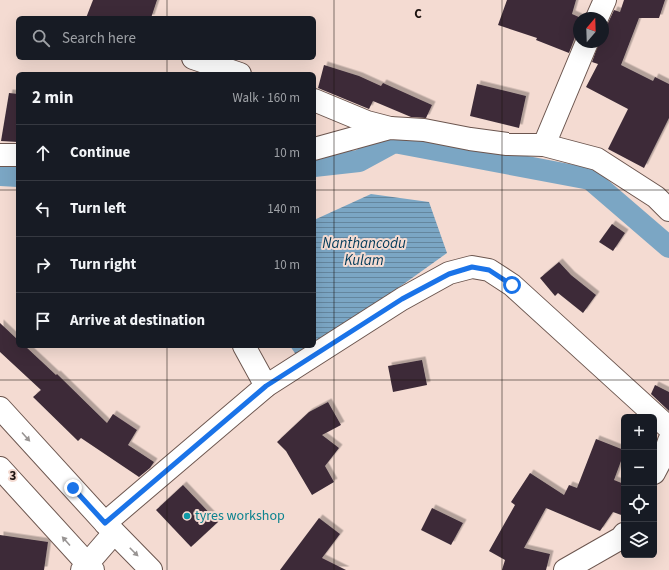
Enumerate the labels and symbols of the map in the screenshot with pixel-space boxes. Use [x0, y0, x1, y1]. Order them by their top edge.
text: C [414, 5, 422, 23]
north arrow [573, 12, 609, 48]
water label: Nanthancodu Kulam [322, 233, 406, 271]
route start [503, 276, 521, 294]
one-way arrow [21, 432, 30, 441]
text: 3 [10, 467, 17, 485]
route end [64, 479, 82, 497]
place label: tyres workshop [195, 506, 285, 526]
marker: tyres workshop [182, 511, 192, 521]
one-way arrow [62, 536, 71, 547]
one-way arrow [129, 547, 139, 557]

